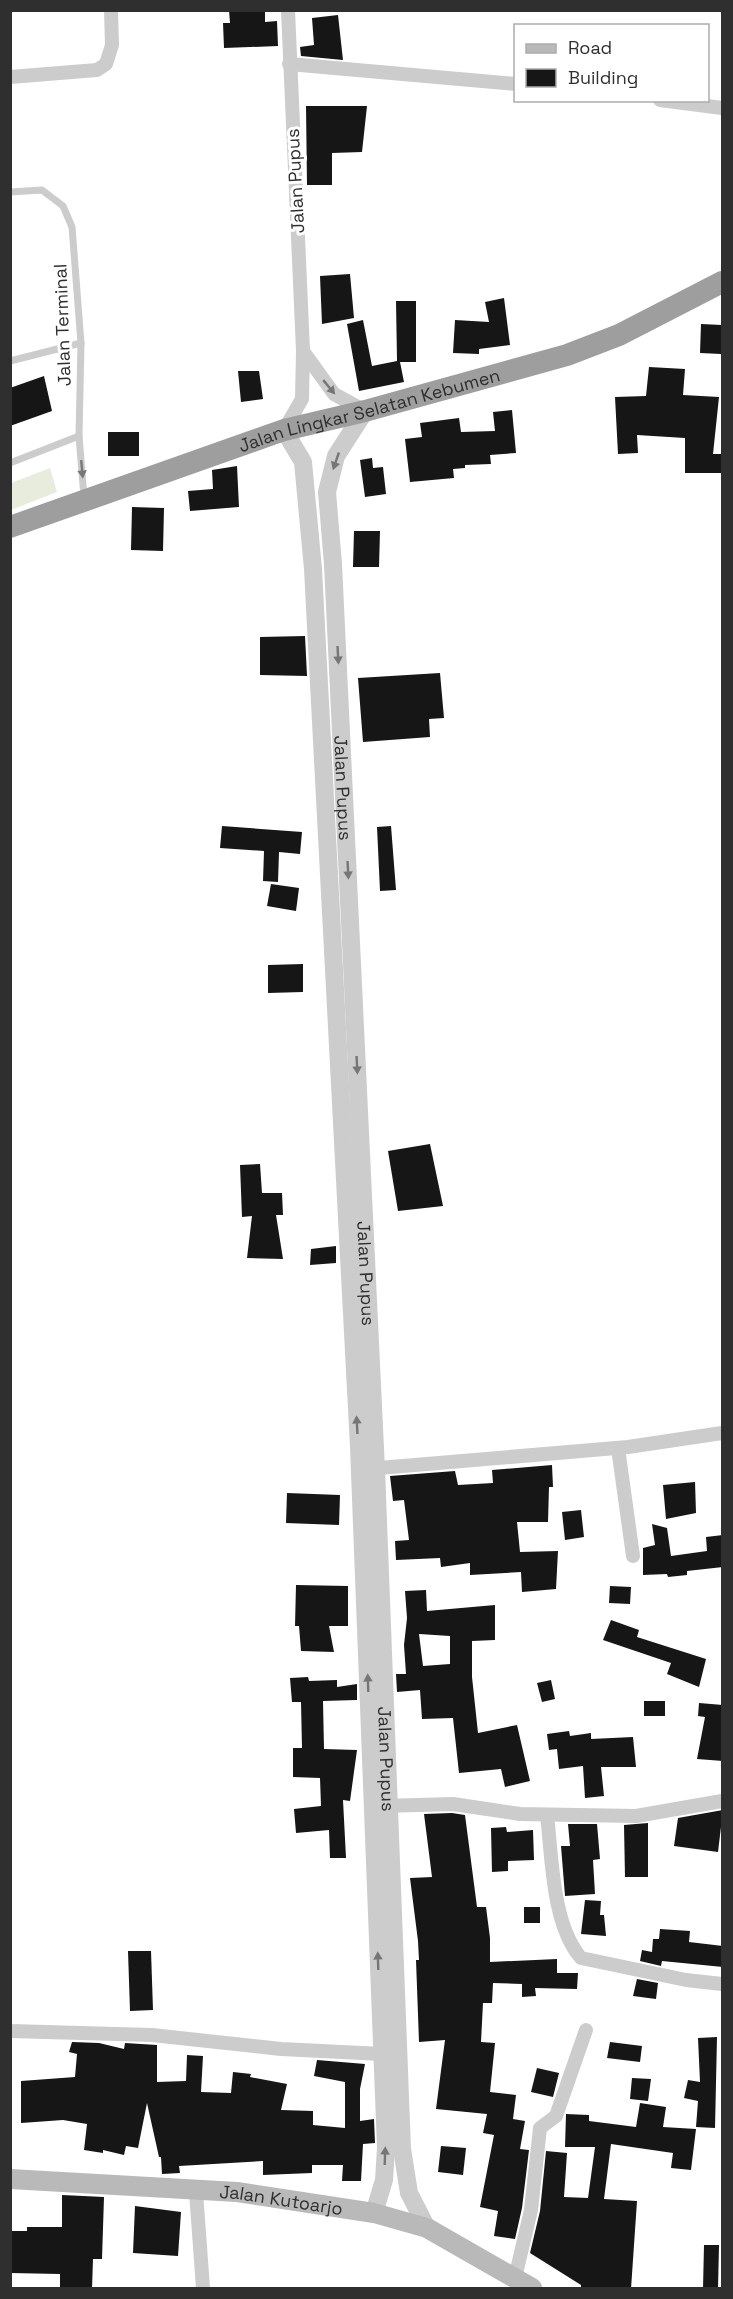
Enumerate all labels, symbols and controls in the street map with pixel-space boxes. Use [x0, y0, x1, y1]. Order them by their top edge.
legend [514, 24, 709, 102]
text: Road [568, 36, 612, 59]
text: Building [568, 66, 638, 89]
street label: Jalan Pupus [281, 128, 309, 234]
street label: Jalan Terminal [48, 263, 76, 387]
street label: Jalan Lingkar Selatan Kebumen [235, 363, 502, 457]
one-way arrow [322, 379, 335, 394]
one-way arrow [330, 452, 340, 470]
one-way arrow [77, 459, 86, 478]
one-way arrow [333, 645, 342, 664]
street label: Jalan Pupus [330, 735, 358, 841]
one-way arrow [343, 861, 352, 880]
one-way arrow [352, 1056, 361, 1075]
street label: Jalan Pupus [353, 1220, 381, 1326]
one-way arrow [353, 1415, 362, 1434]
one-way arrow [363, 1673, 372, 1692]
street label: Jalan Pupus [374, 1706, 401, 1812]
one-way arrow [374, 1952, 383, 1971]
one-way arrow [381, 2147, 390, 2166]
street label: Jalan Kutoarjo [219, 2180, 345, 2220]

